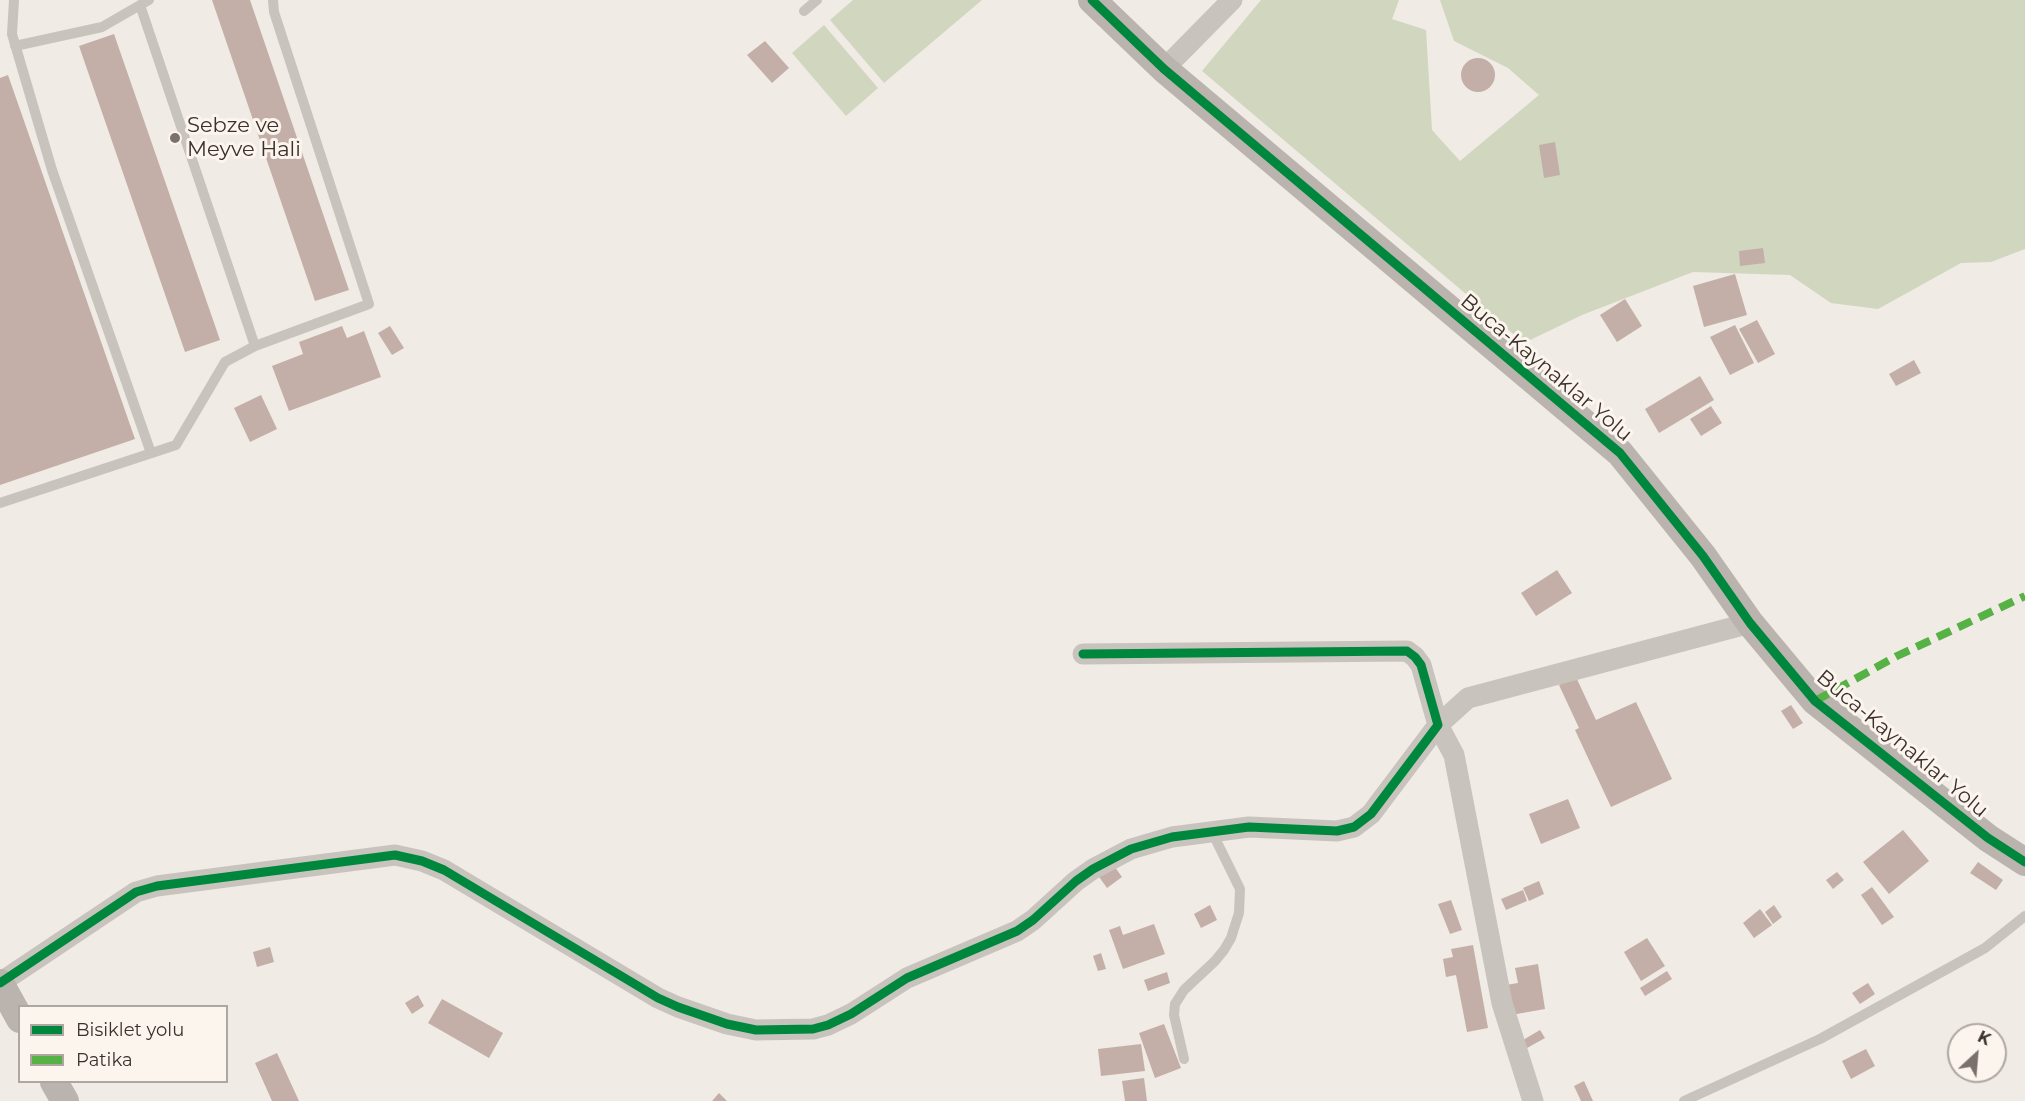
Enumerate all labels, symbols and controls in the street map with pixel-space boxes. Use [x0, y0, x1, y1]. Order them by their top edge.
place label: Sebze ve Meyve Hali [187, 113, 301, 163]
marker: Sebze ve Meyve Hali [168, 131, 182, 145]
street label: Buca-Kaynaklar Yolu [1455, 289, 1637, 447]
street label: Buca-Kaynaklar Yolu [1811, 665, 1993, 823]
legend [18, 1005, 228, 1083]
text: Bisiklet yolu [76, 1019, 184, 1041]
north arrow [1947, 1023, 2007, 1083]
text: K [1975, 1027, 1994, 1049]
text: Patika [76, 1049, 133, 1071]

